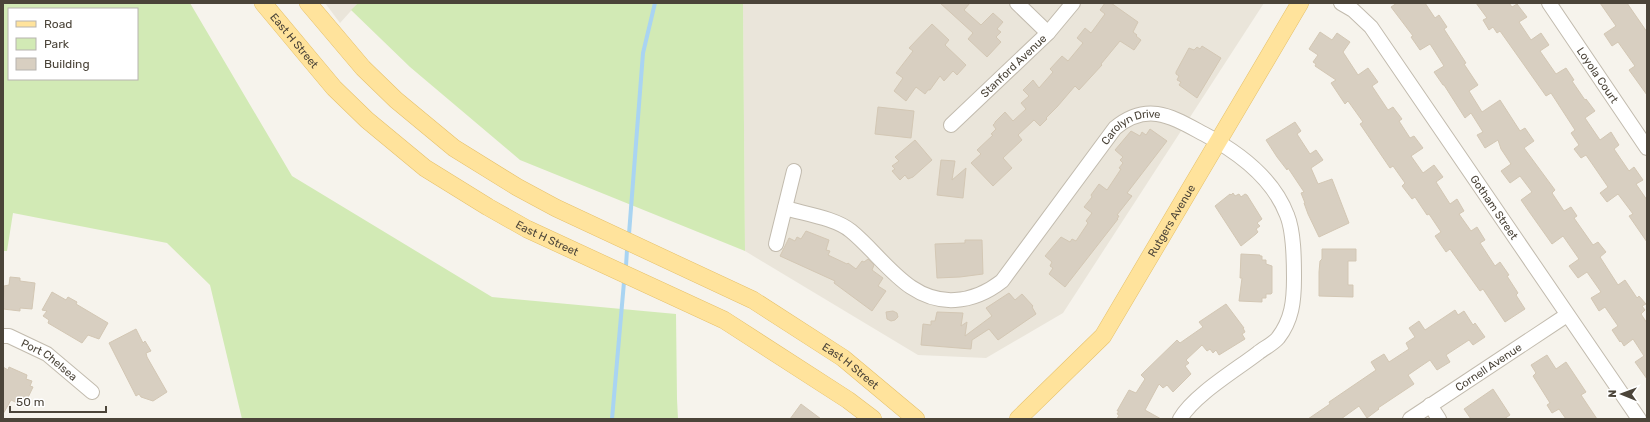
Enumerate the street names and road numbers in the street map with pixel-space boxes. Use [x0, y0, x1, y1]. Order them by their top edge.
street label: East H Street [267, 11, 321, 72]
street label: Stanford Avenue [978, 32, 1049, 100]
street label: Loyola Court [1574, 45, 1621, 106]
street label: Carolyn Drive [1099, 107, 1161, 148]
street label: Gotham Street [1467, 173, 1521, 243]
street label: Rutgers Avenue [1145, 182, 1198, 259]
street label: East H Street [513, 218, 581, 259]
street label: Port Chelsea [19, 337, 80, 384]
street label: East H Street [820, 340, 882, 392]
street label: Cornell Avenue [1453, 341, 1524, 394]

